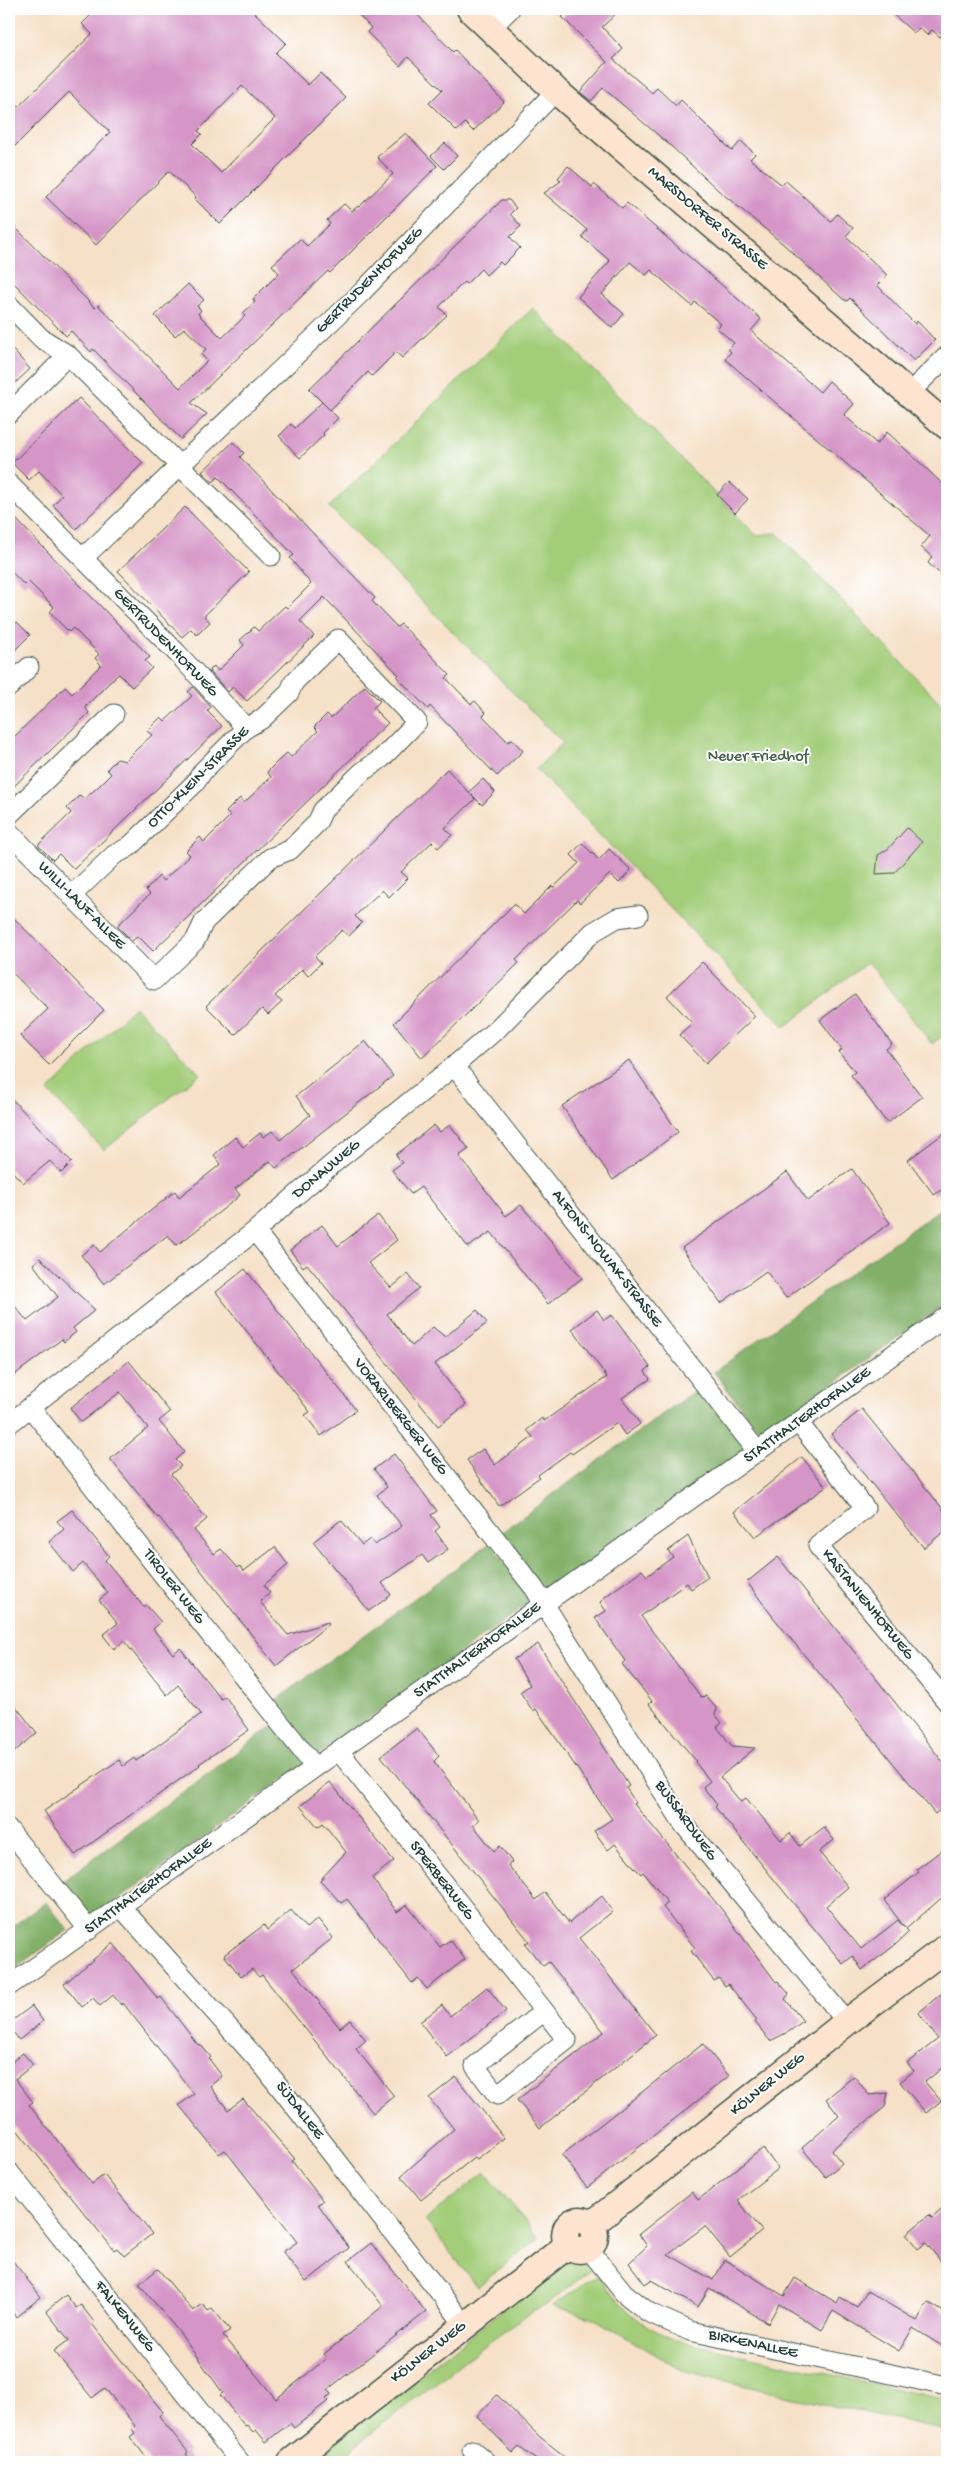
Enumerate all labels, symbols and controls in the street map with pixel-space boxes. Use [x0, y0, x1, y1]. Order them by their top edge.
street label: MARSDORFER STRASSE [643, 163, 772, 276]
street label: GERTRUDENHOFWEG [312, 223, 428, 339]
street label: GERTRUDENHOFWEG [108, 585, 222, 702]
street label: OTTO-KLEIN-STRASSE [144, 722, 255, 833]
park label: Neuer Friedhof [708, 748, 809, 767]
street label: WILLI-LAUF-ALLEE [33, 858, 130, 955]
street label: DONAUWEG [288, 1136, 366, 1205]
street label: ALFONS-NOWAK-STRASSE [546, 1186, 666, 1332]
street label: VORARLBERGER WEG [348, 1354, 452, 1480]
street label: STATTHALTERHOFALLEE [741, 1363, 876, 1468]
street label: TIROLER WEG [137, 1545, 209, 1629]
street label: KASTANIENHOFWEG [817, 1546, 918, 1665]
street label: STATTHALTERHOFALLEE [411, 1598, 546, 1703]
street label: BUSSARDWEG [649, 1777, 721, 1865]
street label: STATTHALTERHOFALLEE [82, 1834, 217, 1939]
street label: SPERBERWEG [404, 1838, 478, 1925]
street label: KÖLNER WEG [727, 2049, 810, 2121]
street label: SÜDALLEE [271, 2078, 328, 2145]
street label: FALKENWEG [89, 2277, 159, 2357]
street label: KÖLNER WEG [387, 2317, 471, 2388]
street label: BIRKENALLEE [706, 2326, 800, 2364]

